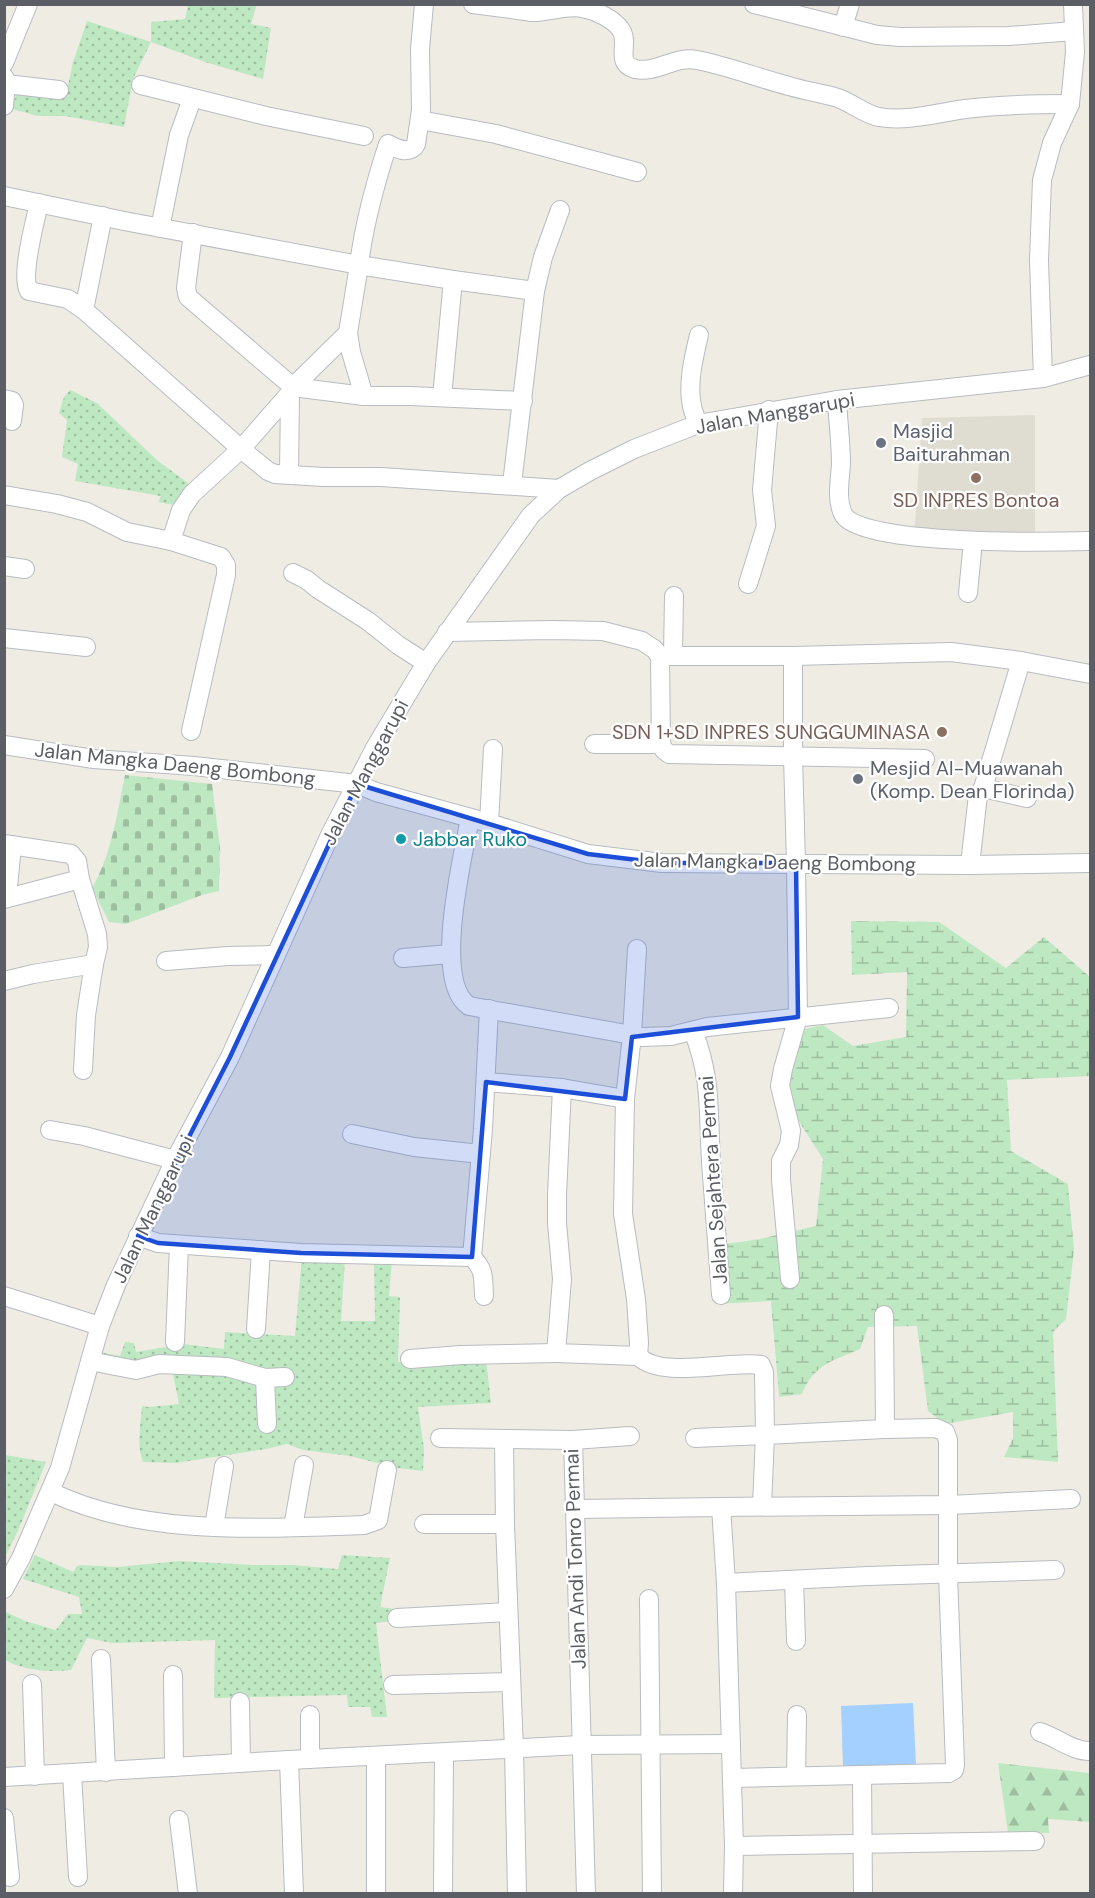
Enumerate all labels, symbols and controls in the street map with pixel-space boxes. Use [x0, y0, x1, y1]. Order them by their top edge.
street label: Jalan Manggarupi [693, 386, 857, 440]
place label: Masjid Baiturahman [893, 418, 1010, 467]
marker: Masjid Baiturahman [874, 436, 888, 450]
marker: SD INPRES Bontoa [969, 471, 983, 485]
place label: SD INPRES Bontoa [893, 487, 1059, 513]
street label: Jalan Manggarupi [316, 695, 414, 849]
place label: SDN 1+SD INPRES SUNGGUMINASA [612, 719, 930, 745]
marker: SDN 1+SD INPRES SUNGGUMINASA [935, 725, 949, 739]
street label: Jalan Mangka Daeng Bombong [33, 736, 317, 792]
place label: Mesjid Al-Muawanah (Komp. Dean Florinda) [870, 755, 1074, 804]
marker: Mesjid Al-Muawanah (Komp. Dean Florinda) [851, 772, 865, 786]
place label: Jabbar Ruko [413, 826, 527, 852]
marker: Jabbar Ruko [394, 832, 408, 846]
street label: Jalan Mangka Daeng Bombong [634, 847, 916, 877]
street label: Jalan Sejahtera Permai [693, 1075, 733, 1285]
street label: Jalan Manggarupi [106, 1131, 200, 1287]
street label: Jalan Andi Tonro Permai [558, 1448, 592, 1670]

